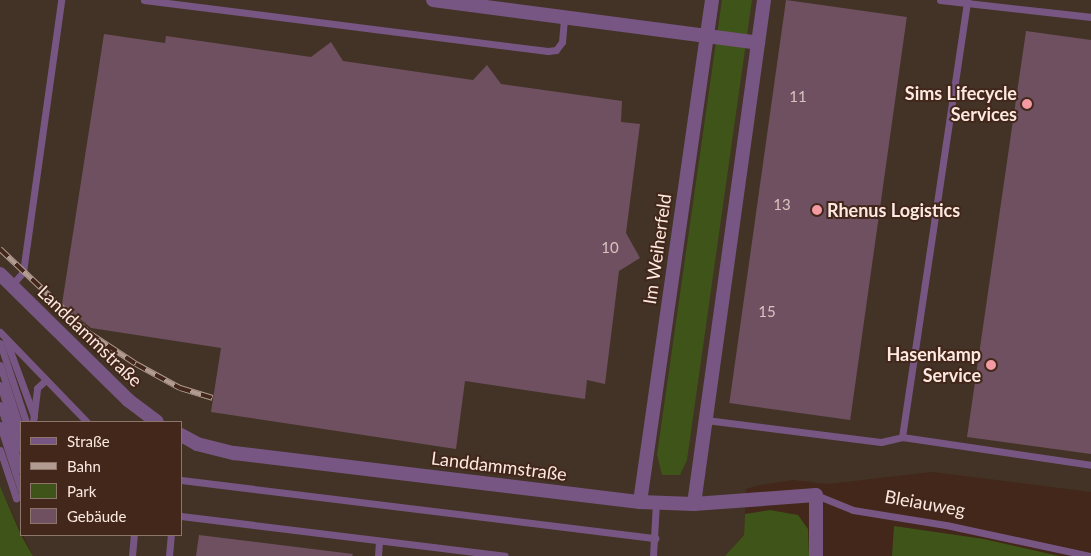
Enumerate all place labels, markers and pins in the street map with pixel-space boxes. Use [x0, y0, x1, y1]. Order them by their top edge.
place label: Sims Lifecycle Services [905, 83, 1017, 126]
marker: Sims Lifecycle Services [1021, 98, 1033, 110]
place label: Rhenus Logistics [827, 199, 960, 221]
marker: Rhenus Logistics [811, 204, 823, 216]
place label: Hasenkamp Service [887, 344, 981, 386]
marker: Hasenkamp Service [985, 359, 997, 371]

